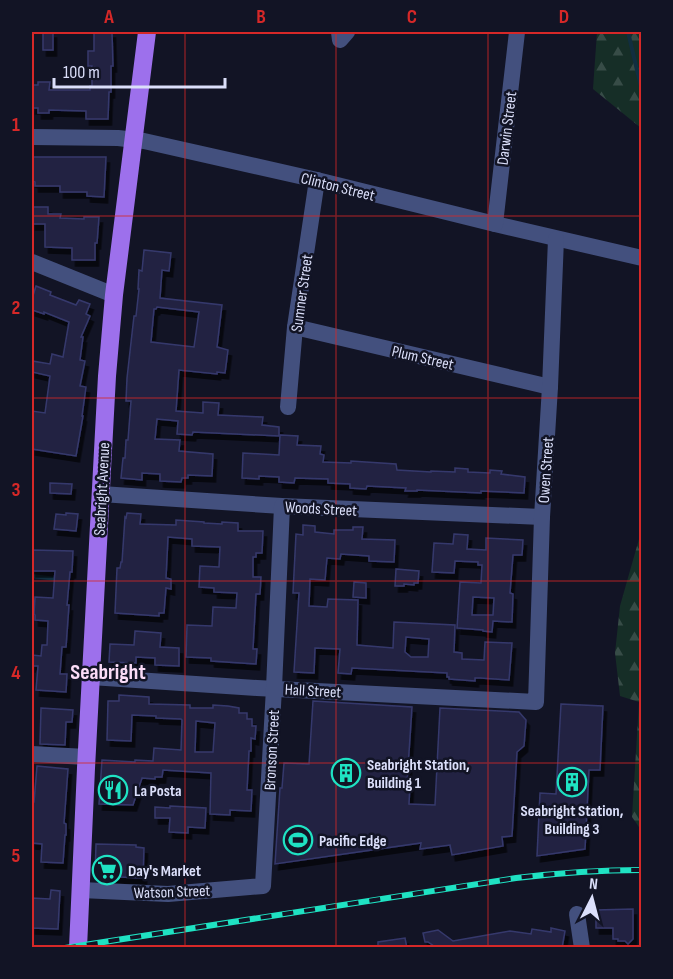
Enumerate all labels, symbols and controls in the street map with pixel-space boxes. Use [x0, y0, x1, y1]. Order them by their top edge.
text: A [103, 5, 114, 29]
text: B [256, 5, 266, 29]
text: C [407, 5, 417, 29]
text: D [559, 5, 569, 29]
scale bar [54, 51, 225, 89]
text: 100 m [63, 62, 100, 83]
street label: Darwin Street [494, 90, 521, 166]
text: 1 [12, 113, 20, 137]
street label: Clinton Street [299, 169, 377, 206]
street label: Sumner Street [288, 253, 317, 333]
text: 2 [12, 296, 20, 320]
street label: Plum Street [390, 342, 456, 375]
street label: Owen Street [535, 436, 558, 504]
street label: Seabright Avenue [91, 442, 114, 536]
text: 3 [12, 478, 21, 502]
street label: Woods Street [284, 498, 358, 521]
district label: Seabright [70, 659, 146, 686]
text: 4 [11, 661, 21, 685]
street label: Hall Street [284, 681, 342, 702]
street label: Bronson Street [261, 709, 284, 791]
place label: Seabright Station, Building 1 [367, 756, 470, 793]
building icon: Seabright Station, Building 1 [330, 757, 362, 789]
building icon: Seabright Station, Building 3 [556, 766, 588, 798]
restaurant icon: La Posta [97, 774, 129, 806]
place label: La Posta [134, 782, 182, 801]
place label: Seabright Station, Building 3 [521, 802, 624, 839]
sports icon: Pacific Edge [282, 824, 314, 856]
place label: Pacific Edge [319, 832, 387, 851]
text: 5 [12, 844, 21, 868]
supermarket icon: Day's Market [91, 854, 123, 886]
place label: Day's Market [128, 862, 201, 881]
north arrow [562, 868, 622, 928]
text: N [588, 875, 599, 894]
street label: Watson Street [134, 882, 211, 903]

